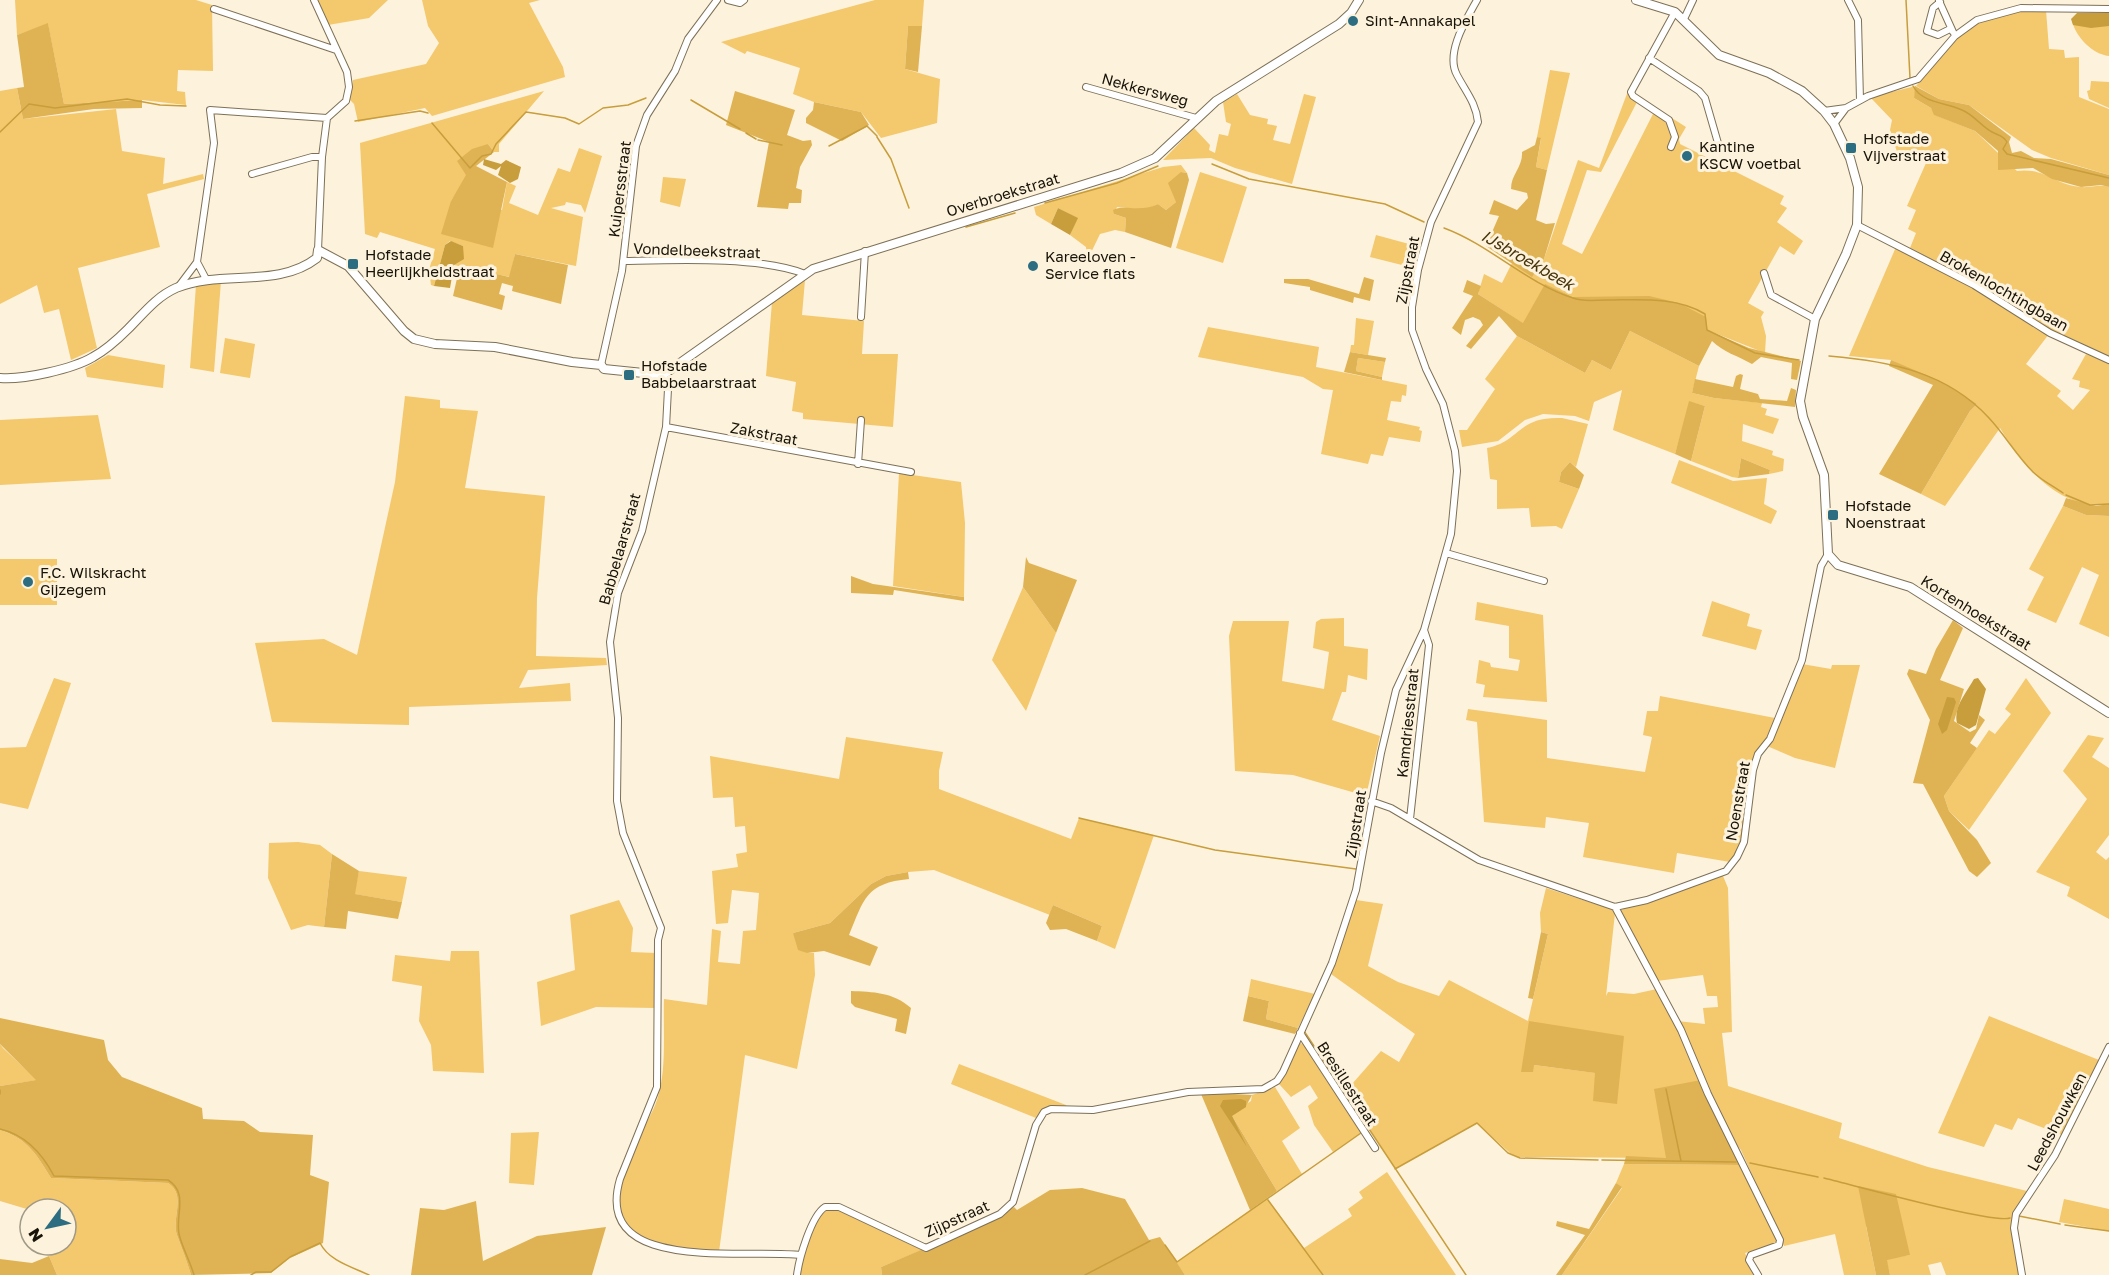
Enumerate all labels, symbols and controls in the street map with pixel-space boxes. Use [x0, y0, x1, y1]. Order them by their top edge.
place label: Sint-Annakapel [1365, 11, 1476, 29]
marker: Sint-Annakapel [1346, 14, 1360, 28]
street label: Nekkersweg [1100, 69, 1191, 109]
place label: Hofstade Vijverstraat [1863, 129, 1946, 164]
place label: Kantine KSCW voetbal [1699, 137, 1801, 172]
street label: Kuipersstraat [604, 139, 634, 238]
marker: Hofstade Vijverstraat [1844, 141, 1858, 155]
marker: Kantine KSCW voetbal [1680, 149, 1694, 163]
street label: Overbroekstraat [944, 168, 1061, 220]
water label: IJsbroekbeek [1478, 225, 1580, 296]
street label: Zijpstraat [1392, 234, 1422, 305]
street label: Vondelbeekstraat [633, 239, 761, 261]
place label: Hofstade Heerlijkheidstraat [365, 245, 495, 280]
street label: Brokenlochtingbaan [1937, 246, 2072, 334]
place label: Kareeloven - Service flats [1045, 247, 1136, 282]
marker: Hofstade Heerlijkheidstraat [346, 257, 360, 271]
marker: Kareeloven - Service flats [1026, 259, 1040, 273]
place label: Hofstade Babbelaarstraat [641, 356, 757, 391]
marker: Hofstade Babbelaarstraat [622, 368, 636, 382]
street label: Zakstraat [729, 418, 799, 448]
street label: Babbelaarstraat [594, 491, 644, 607]
place label: Hofstade Noenstraat [1845, 496, 1926, 531]
marker: Hofstade Noenstraat [1826, 508, 1840, 522]
place label: F.C. Wilskracht Gijzegem [40, 563, 147, 598]
street label: Kortenhoekstraat [1918, 571, 2035, 653]
marker: F.C. Wilskracht Gijzegem [21, 575, 35, 589]
street label: Kamdriesstraat [1392, 667, 1422, 779]
street label: Noenstraat [1721, 759, 1753, 842]
street label: Zijpstraat [1341, 788, 1369, 859]
street label: Bresillestraat [1314, 1038, 1382, 1129]
street label: Leedshouwken [2023, 1069, 2090, 1174]
street label: Zijpstraat [922, 1196, 992, 1240]
north arrow [18, 1197, 78, 1257]
text: N [24, 1225, 47, 1246]

